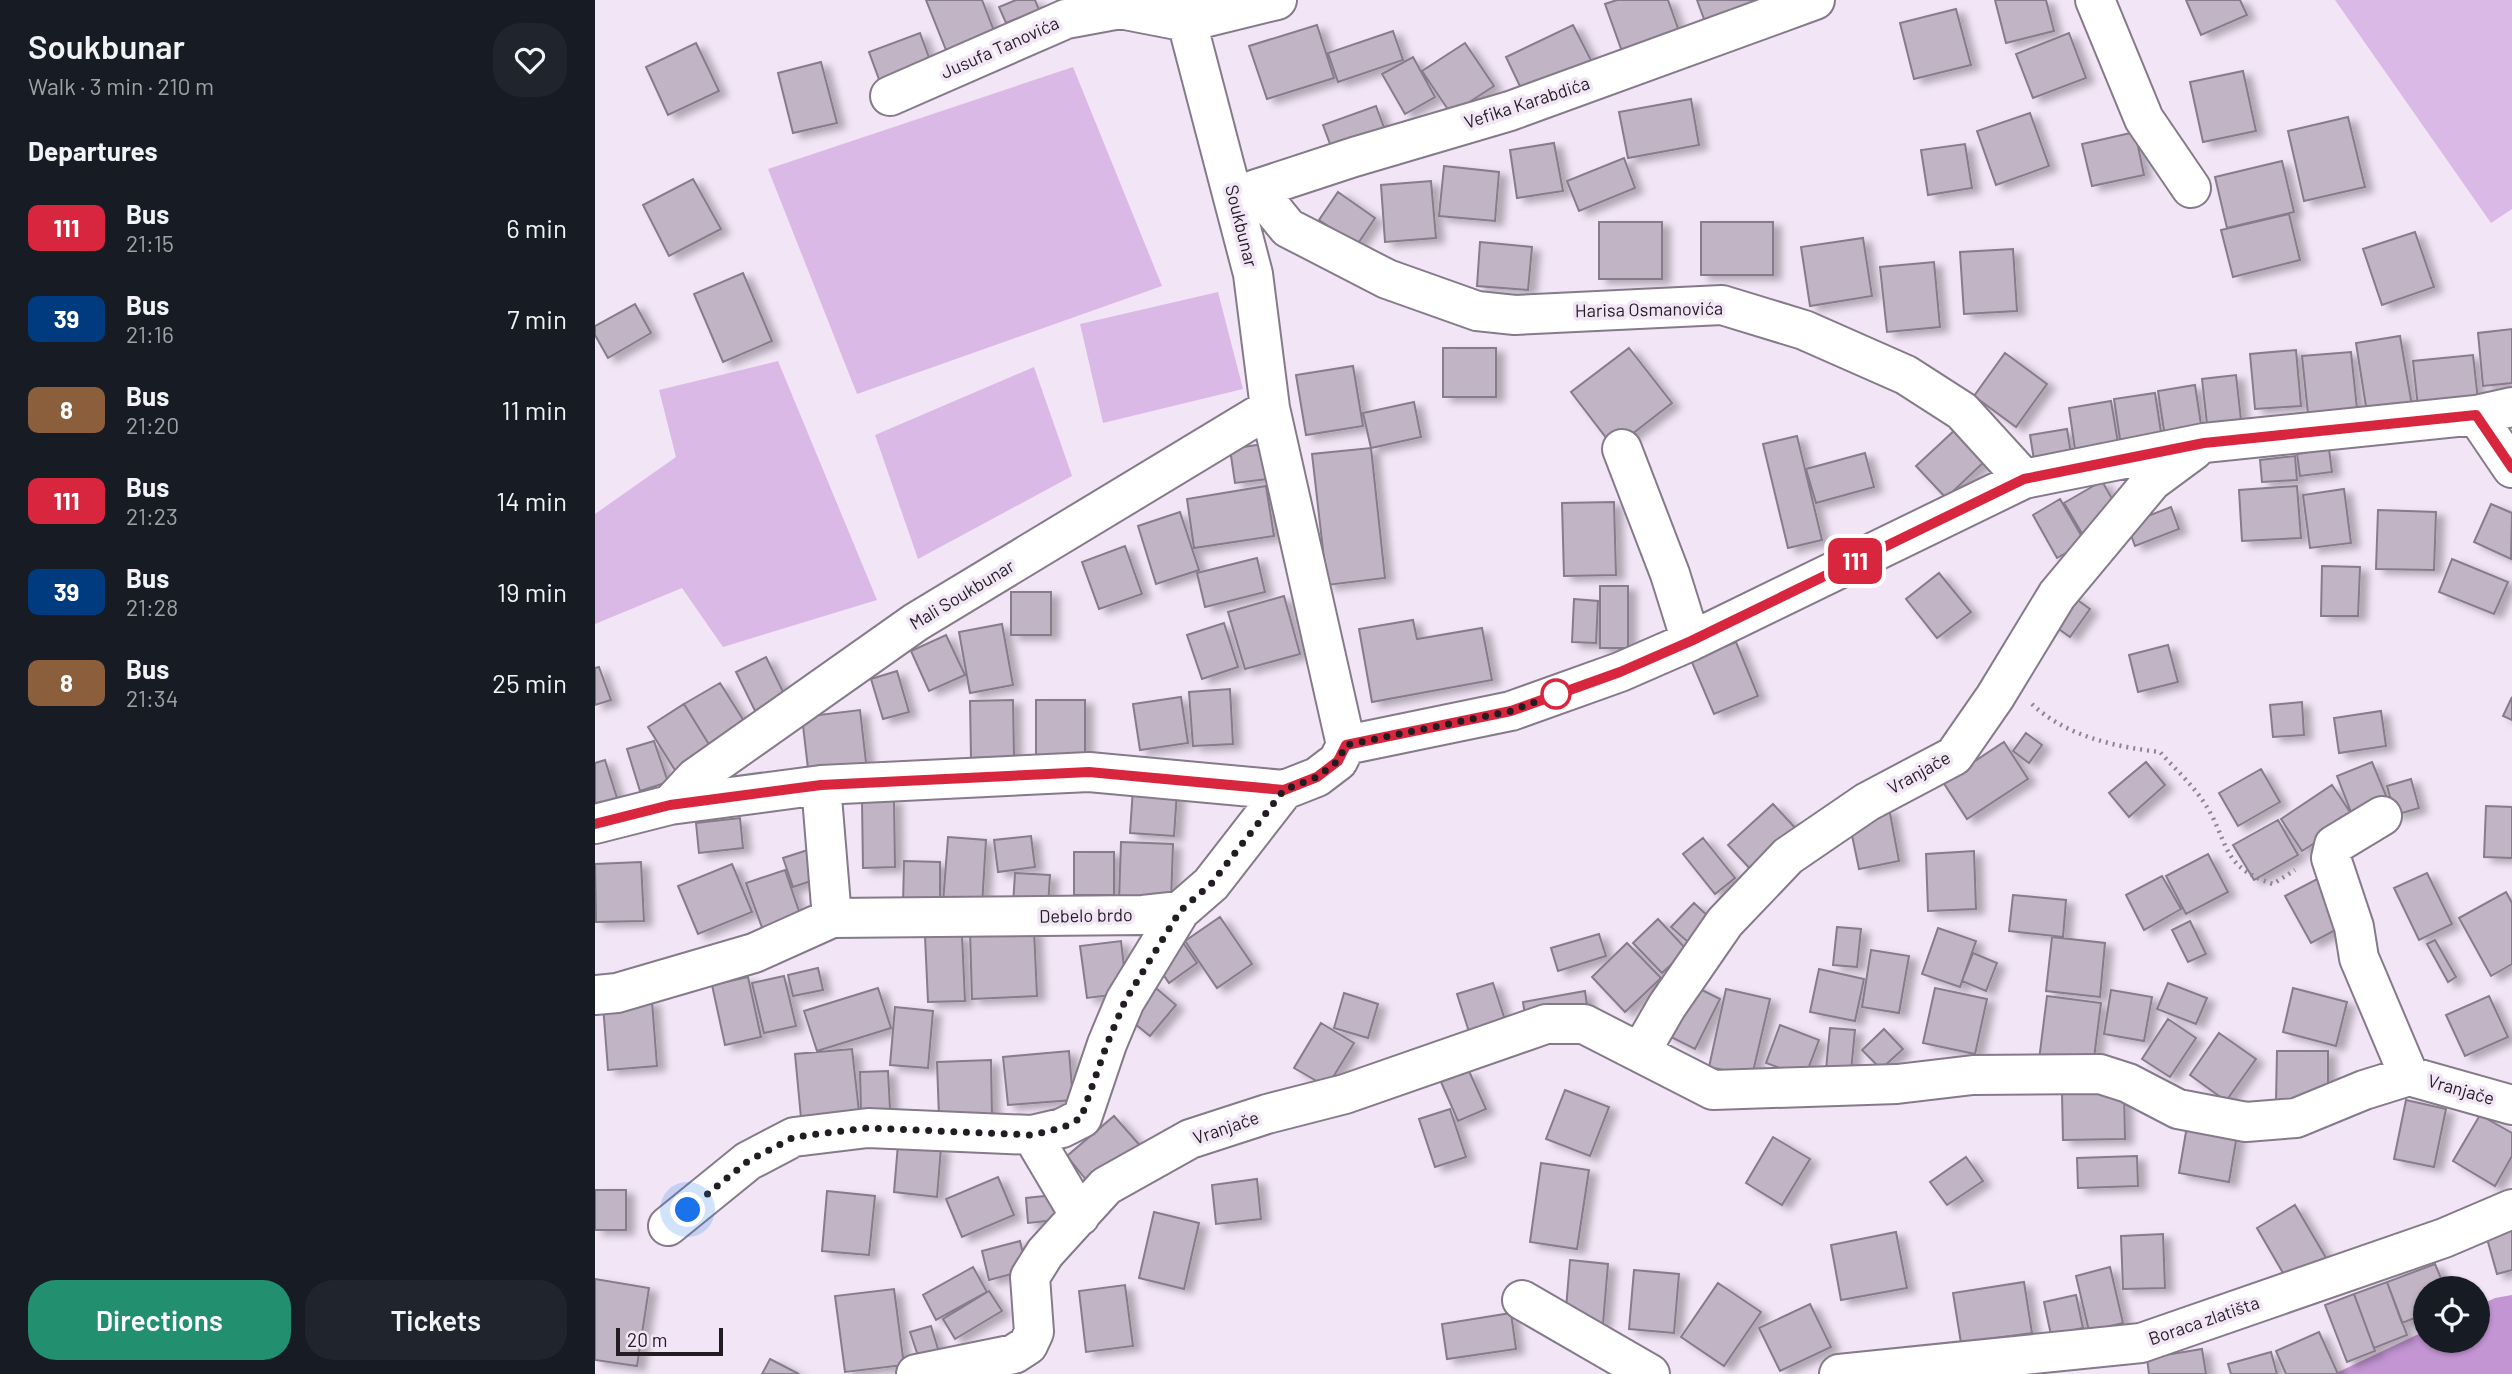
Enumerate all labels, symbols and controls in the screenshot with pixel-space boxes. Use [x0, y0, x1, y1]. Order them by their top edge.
street label: Jusufa Tanovića [937, 11, 1062, 83]
button: heart [493, 23, 567, 97]
text: Soukbunar [28, 26, 185, 66]
street label: Vefika Karabdića [1461, 71, 1592, 133]
text: Walk · 3 min · 210 m [28, 72, 214, 100]
text: Departures [28, 135, 158, 166]
street label: Soukbunar [1221, 182, 1263, 270]
text: Bus [126, 198, 169, 229]
text: 6 min [506, 212, 567, 243]
text: 111 [54, 213, 79, 242]
text: 21:15 [126, 229, 174, 257]
text: Bus [126, 289, 169, 320]
street label: Harisa Osmanovića [1575, 297, 1723, 321]
text: 7 min [507, 303, 567, 334]
text: 39 [54, 304, 79, 333]
text: 21:16 [126, 320, 174, 348]
text: Bus [126, 380, 169, 411]
text: 11 min [501, 394, 567, 425]
text: 8 [60, 395, 73, 424]
text: 21:20 [126, 411, 179, 439]
text: Bus [126, 471, 169, 502]
text: 14 min [496, 485, 567, 516]
text: 111 [54, 486, 79, 515]
text: 21:23 [126, 502, 178, 530]
line badge: 111 [1815, 538, 1895, 584]
text: 111 [1842, 546, 1868, 575]
street label: Mali Soukbunar [905, 554, 1018, 634]
text: Bus [126, 562, 169, 593]
text: 19 min [497, 576, 567, 607]
text: 39 [54, 577, 79, 606]
text: 21:28 [126, 593, 178, 621]
text: Bus [126, 653, 169, 684]
text: 25 min [492, 667, 567, 698]
text: 8 [60, 668, 73, 697]
unlabelled marker [1541, 679, 1571, 709]
text: 21:34 [126, 684, 178, 712]
street label: Vranjače [1883, 746, 1954, 798]
street label: Debelo brdo [1039, 903, 1133, 927]
street label: Vranjače [2425, 1069, 2497, 1109]
street label: Vranjače [1190, 1106, 1262, 1149]
your location [670, 1192, 705, 1227]
map controls [2413, 1276, 2490, 1353]
button: locate [2413, 1276, 2490, 1353]
button: Directions [28, 1280, 291, 1360]
button: Tickets [305, 1280, 567, 1360]
street label: Boraca zlatišta [2145, 1291, 2262, 1349]
scale bar [616, 1325, 723, 1357]
text: 20 m [627, 1328, 667, 1351]

